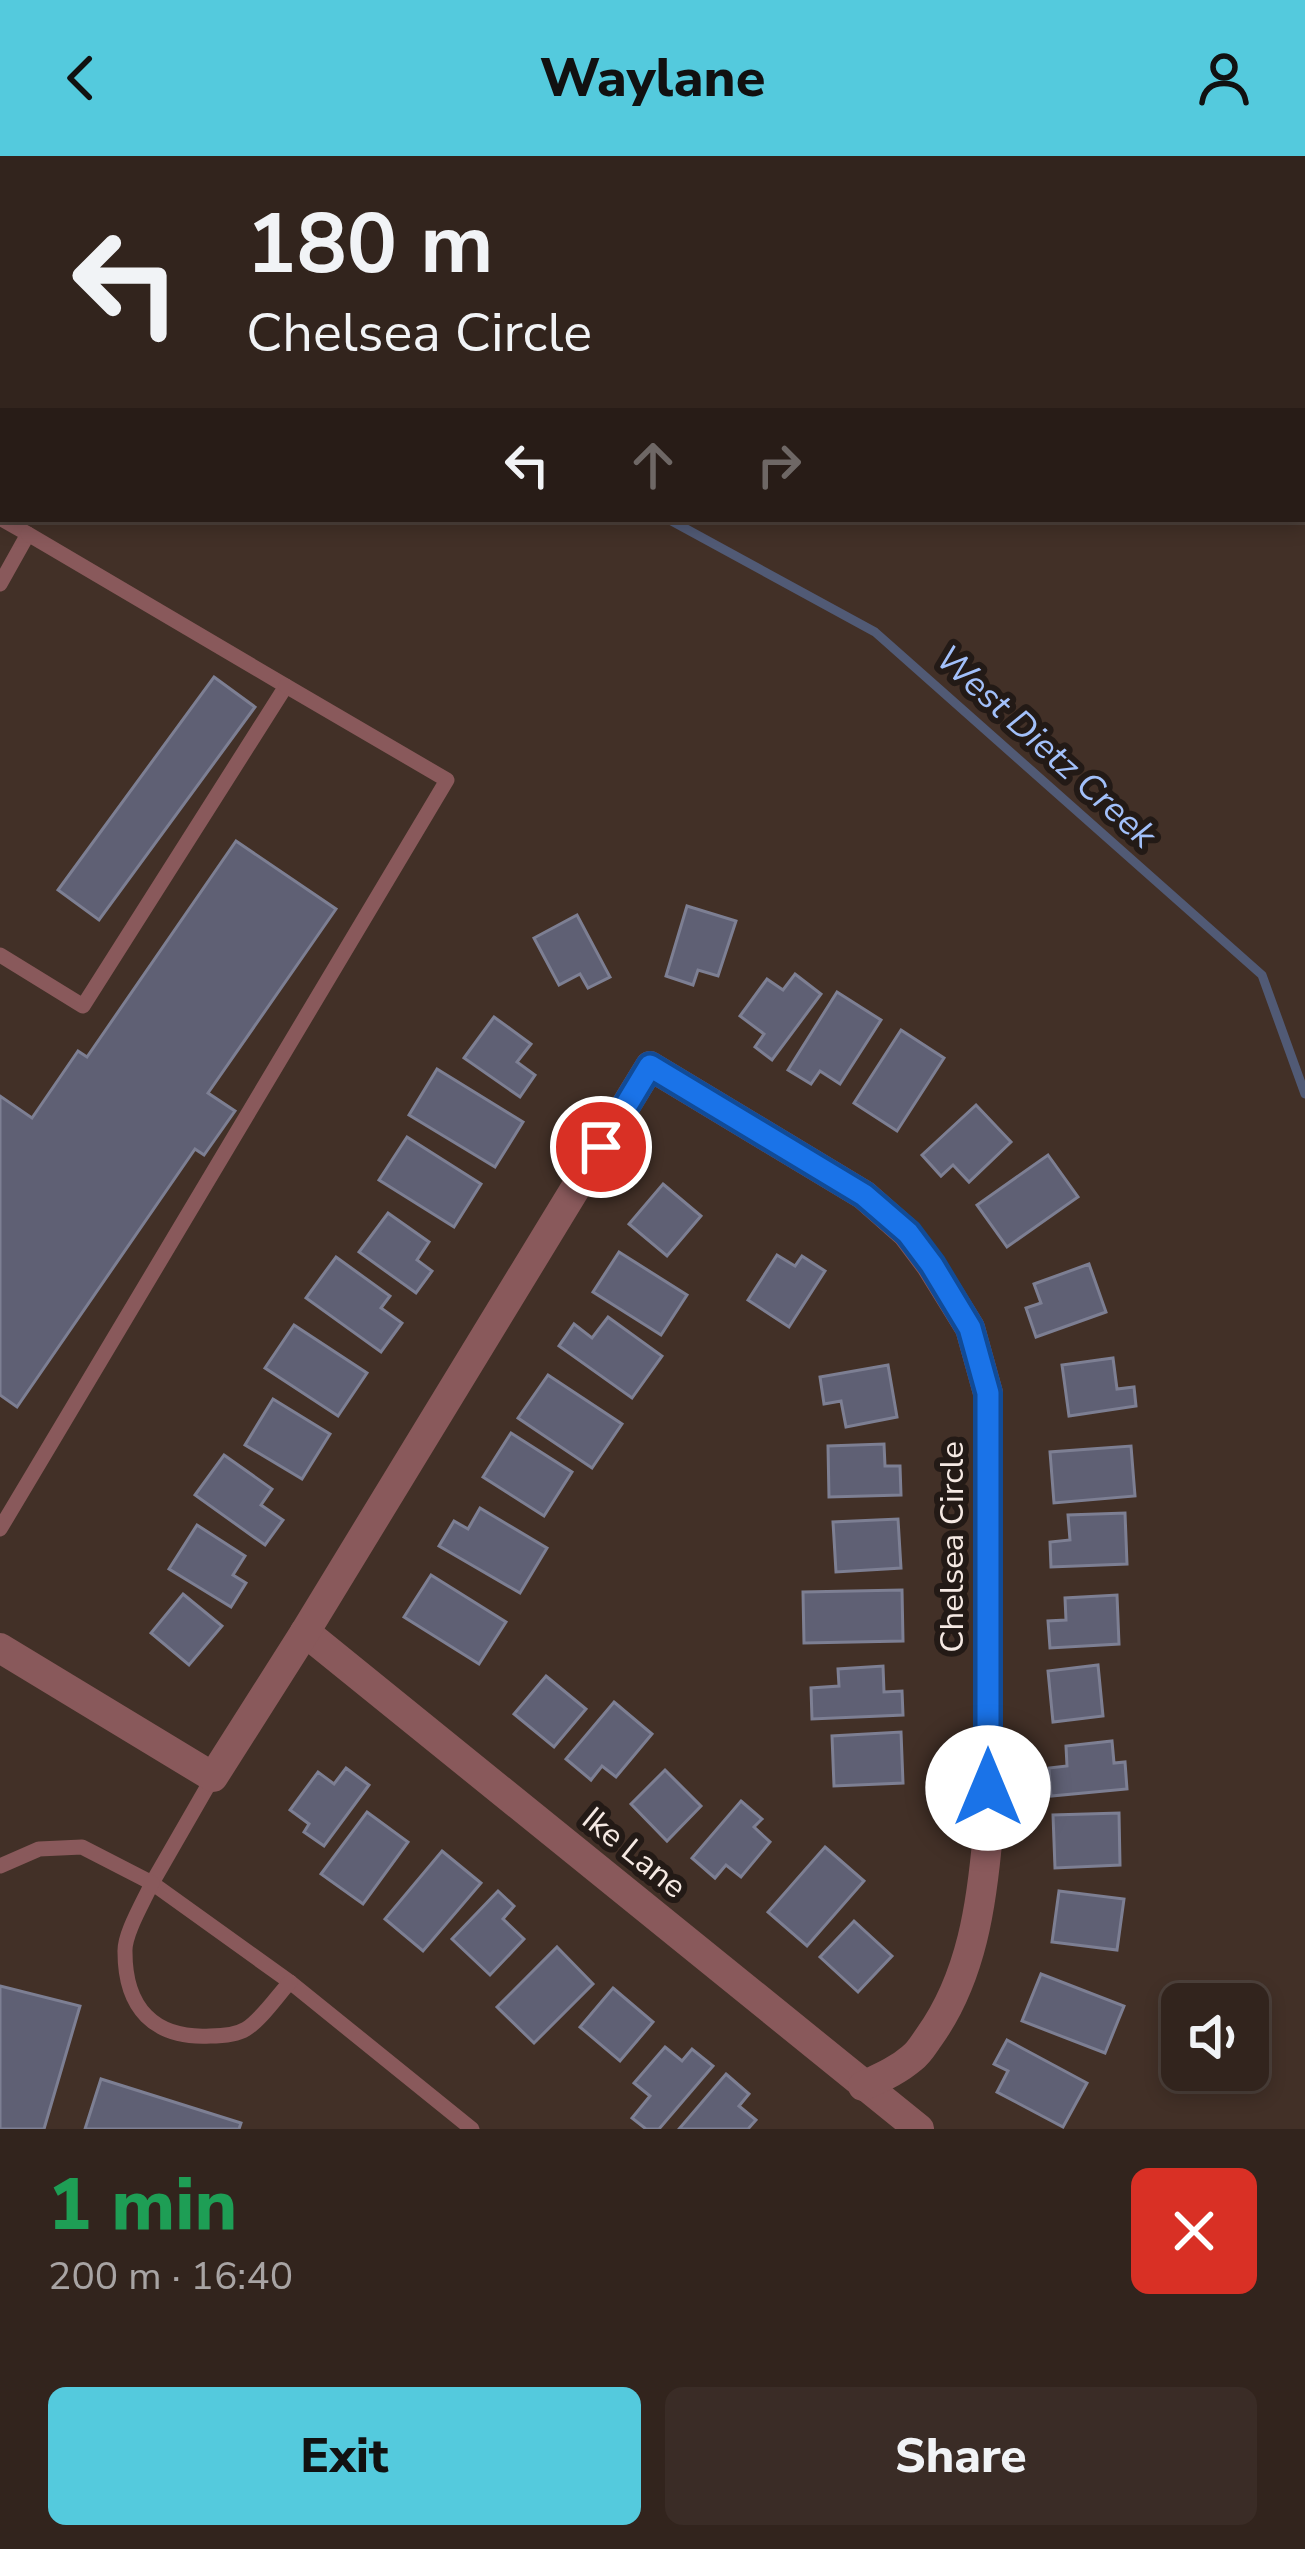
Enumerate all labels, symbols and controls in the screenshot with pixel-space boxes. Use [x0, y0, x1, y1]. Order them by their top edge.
text: Waylane [540, 41, 765, 115]
icon: back [48, 45, 114, 111]
icon: person [1191, 45, 1257, 111]
text: 180 m [246, 187, 494, 302]
icon: left [48, 204, 204, 360]
text: Chelsea Circle [246, 296, 592, 370]
icon: left [494, 432, 560, 498]
icon: ahead [620, 432, 686, 498]
icon: right [746, 432, 812, 498]
water label: West Dietz Creek [925, 635, 1168, 860]
pin [550, 1096, 652, 1198]
icon: arrive [568, 1114, 634, 1180]
street label: Chelsea Circle [930, 1441, 975, 1653]
position arrow [925, 1725, 1051, 1851]
street label: Ike Lane [572, 1797, 696, 1909]
map controls [1161, 1983, 1269, 2091]
button: sound [1161, 1983, 1269, 2091]
text: 1 min [48, 2156, 237, 2254]
button: close [1131, 2168, 1257, 2294]
text: 200 m · 16:40 [48, 2250, 293, 2303]
button: Exit [48, 2387, 641, 2525]
button: Share [665, 2387, 1257, 2525]

